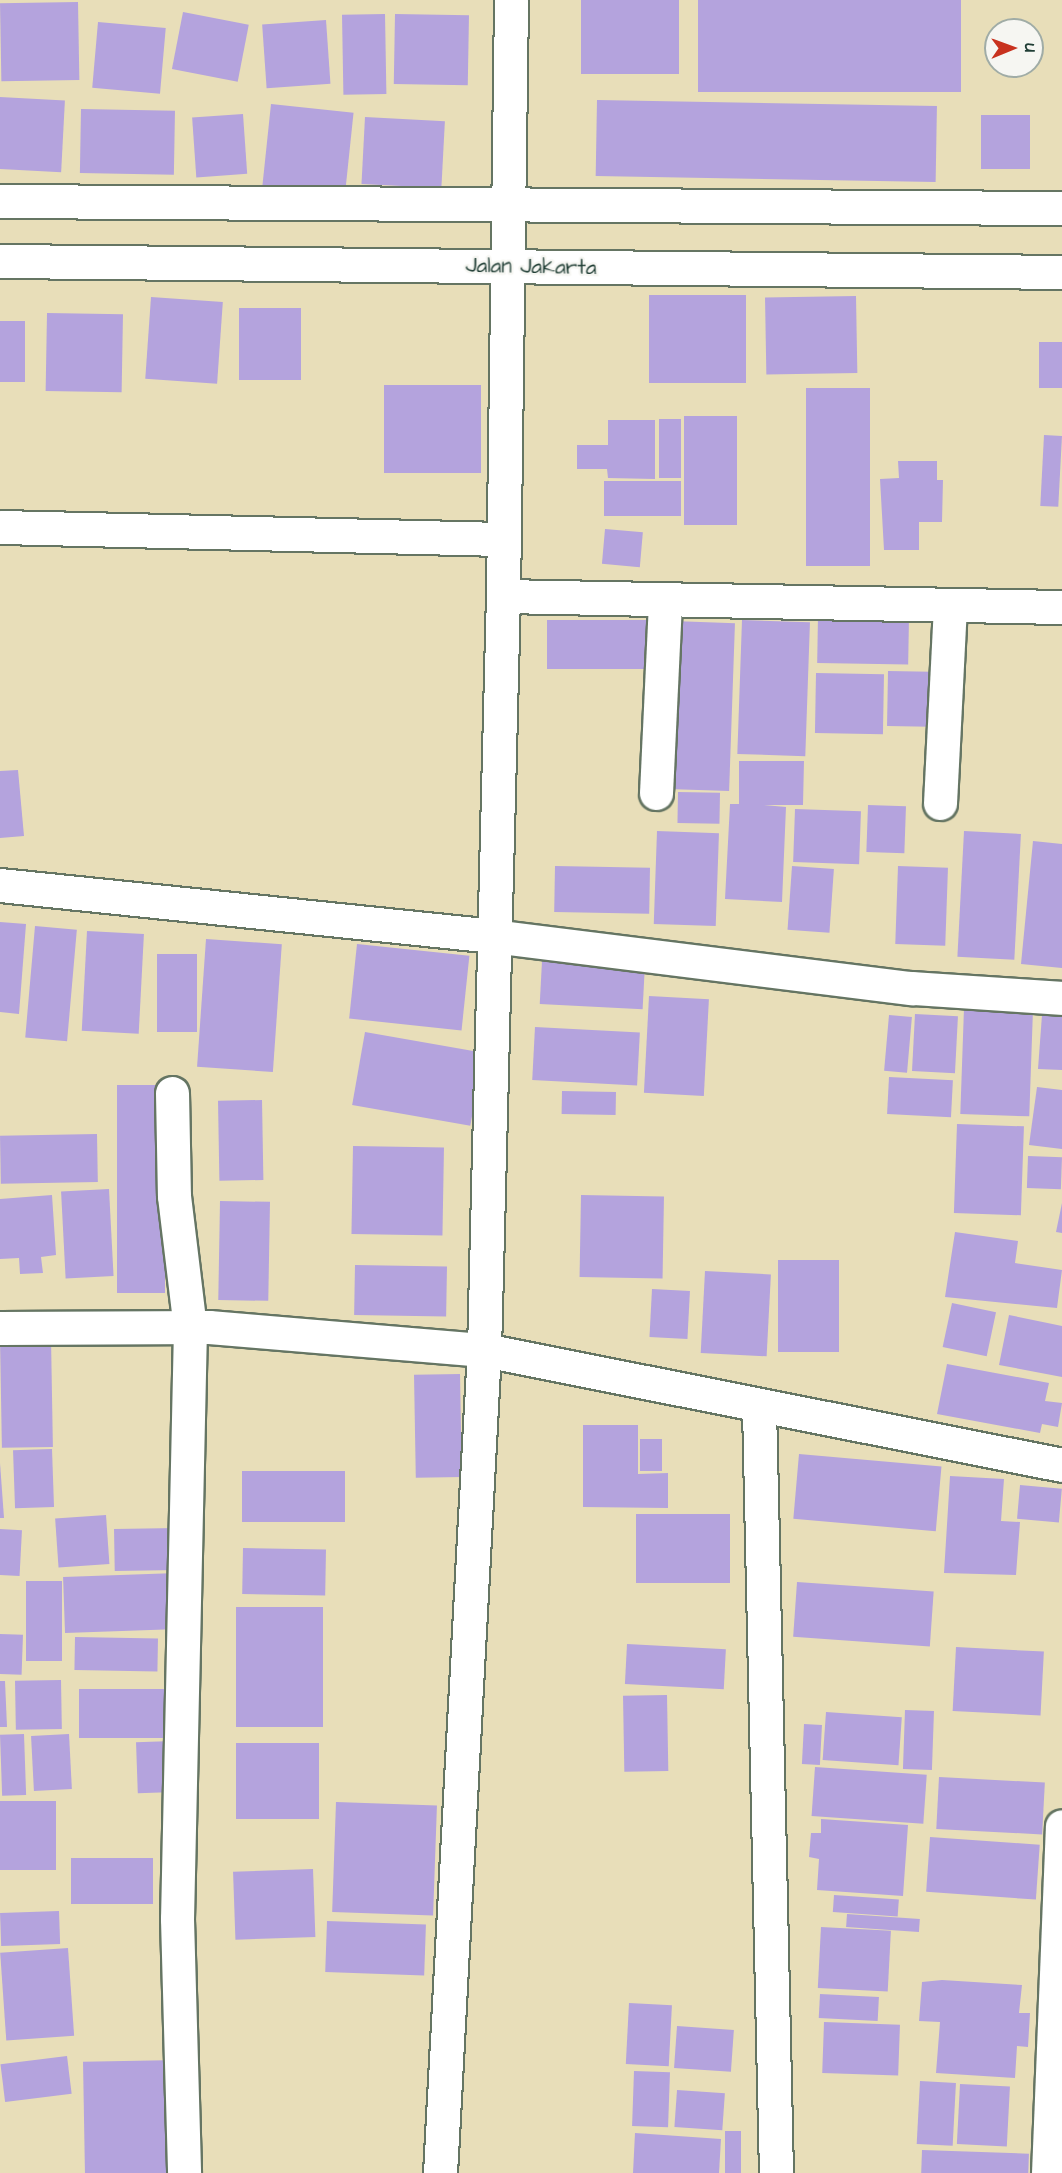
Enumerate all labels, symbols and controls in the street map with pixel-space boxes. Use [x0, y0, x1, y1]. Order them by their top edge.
north arrow [984, 18, 1044, 78]
text: U [1019, 43, 1041, 52]
street label: Jalan Jakarta [465, 253, 597, 281]

